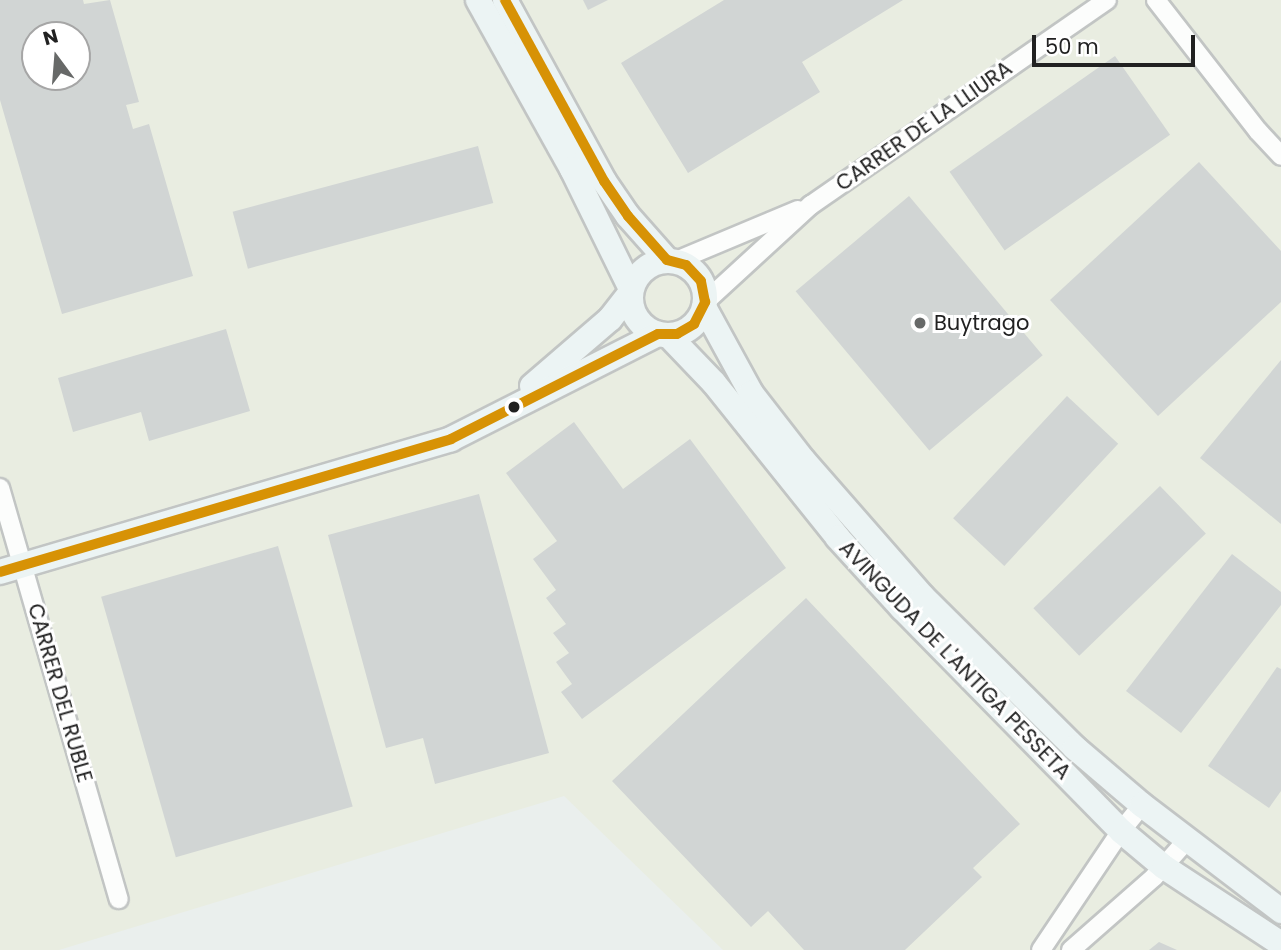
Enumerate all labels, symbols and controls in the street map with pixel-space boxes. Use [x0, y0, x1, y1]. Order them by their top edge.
north arrow [21, 21, 91, 91]
scale bar [1036, 21, 1199, 65]
text: N [40, 22, 61, 52]
text: 50 m [1045, 32, 1099, 61]
street label: CARRER DE LA LLIURA [831, 56, 1017, 196]
place label: Buytrago [934, 310, 1029, 336]
marker: Buytrago [912, 315, 928, 331]
unlabelled marker [507, 400, 521, 414]
street label: AVINGUDA DE L'ANTIGA PESSETA [834, 535, 1076, 785]
street label: CARRER DEL RUBLE [22, 601, 98, 785]

